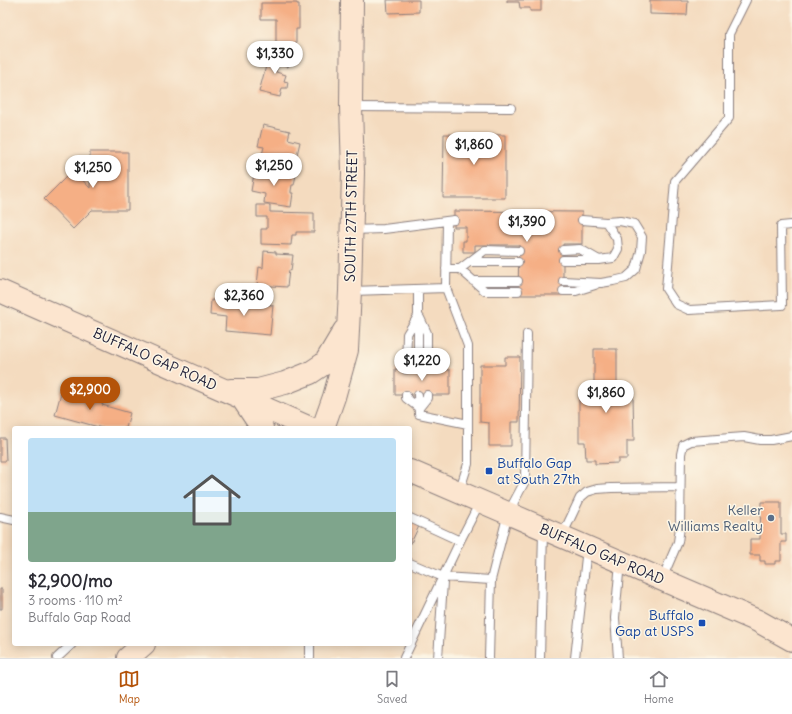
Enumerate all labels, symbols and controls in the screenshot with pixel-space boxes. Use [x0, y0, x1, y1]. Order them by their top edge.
pin: $1,330 [242, 41, 308, 75]
text: $1,330 [256, 45, 294, 62]
pin: $1,860 [441, 132, 507, 166]
text: $1,860 [455, 136, 493, 153]
street label: SOUTH 27TH STREET [341, 150, 361, 282]
pin: $1,250 [241, 153, 307, 187]
pin: $1,250 [60, 155, 126, 189]
text: $1,250 [255, 157, 293, 174]
text: $1,250 [74, 159, 112, 176]
pin: $1,390 [494, 209, 560, 243]
text: $1,390 [508, 213, 546, 230]
pin: $2,360 [211, 283, 277, 317]
text: $2,360 [224, 287, 264, 304]
street label: BUFFALO GAP ROAD [90, 324, 220, 394]
pin: $1,220 [389, 348, 455, 382]
text: $1,220 [403, 352, 441, 369]
pin: $2,900 [57, 377, 123, 411]
pin: $1,860 [573, 380, 639, 414]
text: $2,900 [69, 381, 111, 398]
text: $1,860 [587, 384, 625, 401]
place label: Buffalo Gap at South 27th [497, 454, 580, 488]
icon: home [176, 464, 248, 536]
marker: Buffalo Gap at South 27th [484, 466, 494, 476]
place label: Keller Williams Realty [668, 501, 763, 535]
marker: Keller Williams Realty [766, 513, 776, 523]
street label: BUFFALO GAP ROAD [537, 520, 667, 588]
text: $2,900/mo [28, 570, 113, 592]
text: 3 rooms · 110 m² [28, 592, 123, 609]
place label: Buffalo Gap at USPS [615, 606, 694, 640]
text: Buffalo Gap Road [28, 609, 131, 626]
marker: Buffalo Gap at USPS [697, 618, 707, 628]
tab: Map [118, 668, 140, 706]
tab: Saved [377, 668, 407, 706]
tab: Home [644, 668, 674, 706]

